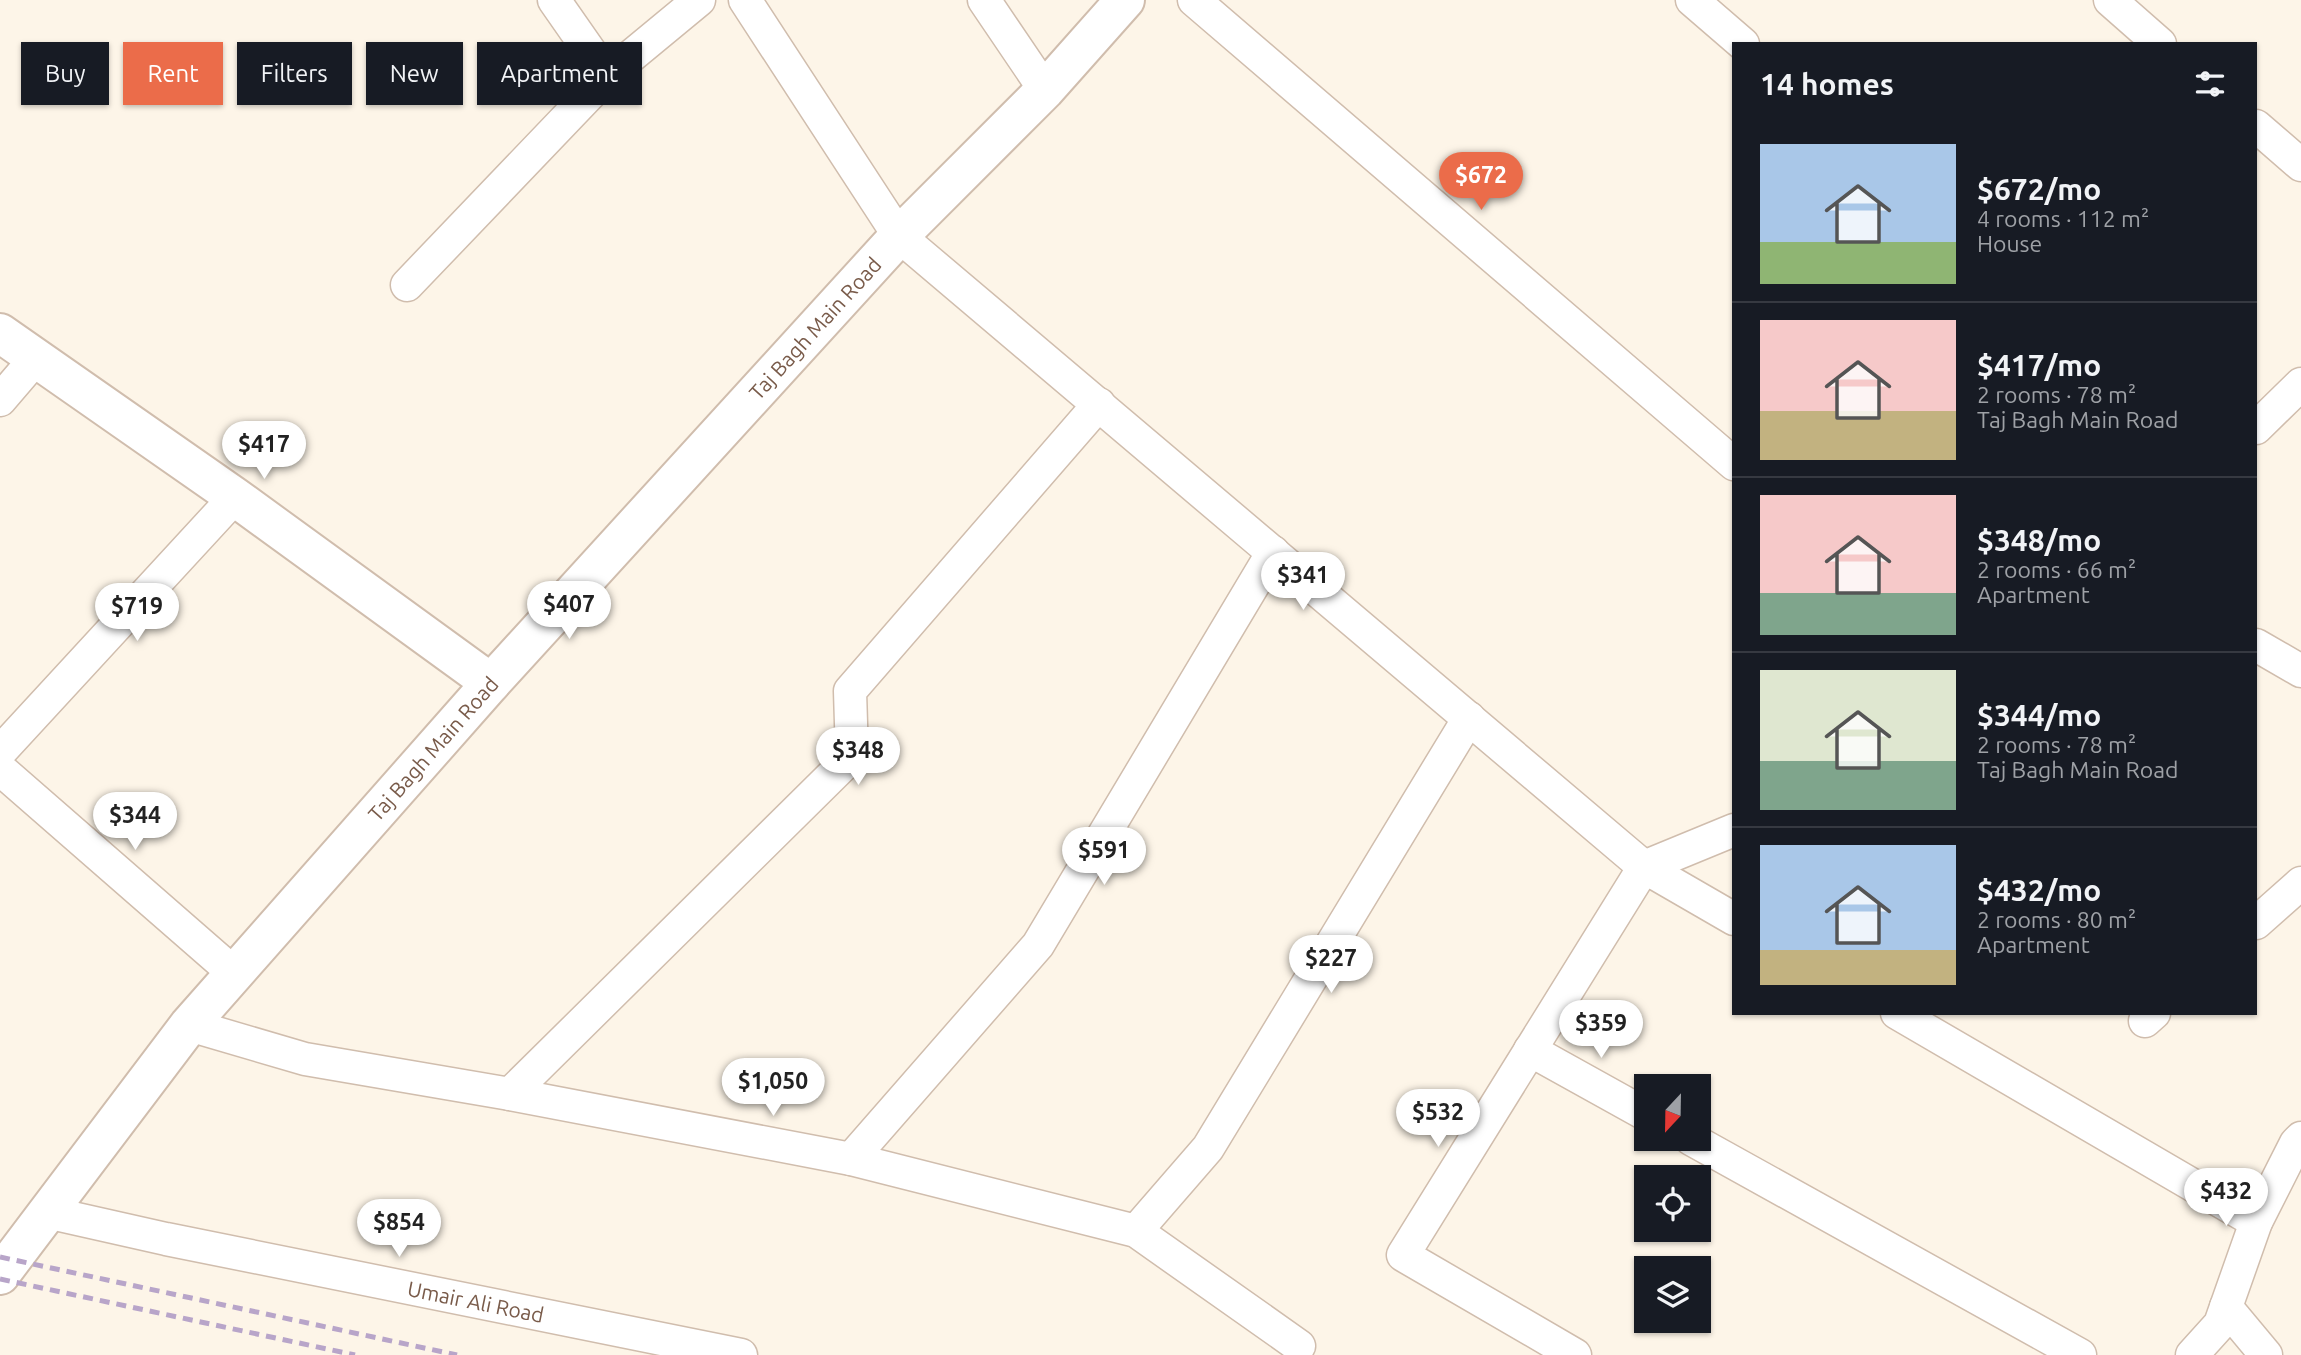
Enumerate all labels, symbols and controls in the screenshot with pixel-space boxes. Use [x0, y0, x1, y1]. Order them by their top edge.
chip: Buy [21, 42, 109, 105]
chip: Rent [123, 42, 223, 105]
chip: Filters [237, 42, 352, 105]
chip: New [366, 42, 463, 105]
chip: Apartment [477, 42, 642, 105]
icon: filters [2191, 65, 2229, 103]
text: 14 homes [1760, 67, 1894, 101]
pin: $672 [1440, 152, 1522, 212]
text: $672 [1455, 162, 1507, 187]
icon: home [1816, 172, 1900, 256]
text: $672/mo [1977, 172, 2101, 206]
text: 4 rooms · 112 m² [1977, 206, 2149, 231]
text: House [1977, 231, 2042, 256]
street label: Taj Bagh Main Road [744, 252, 886, 404]
icon: home [1816, 348, 1900, 432]
text: $417/mo [1977, 348, 2101, 382]
text: 2 rooms · 78 m² [1977, 382, 2136, 407]
text: Taj Bagh Main Road [1977, 407, 2178, 432]
pin: $417 [223, 421, 305, 481]
text: $417 [238, 431, 290, 456]
icon: home [1816, 523, 1900, 607]
text: $348/mo [1977, 523, 2101, 557]
pin: $341 [1262, 552, 1344, 612]
text: 2 rooms · 66 m² [1977, 557, 2136, 582]
text: $341 [1277, 562, 1329, 587]
pin: $407 [528, 582, 610, 641]
text: Apartment [1977, 582, 2090, 607]
pin: $719 [96, 584, 178, 643]
text: $407 [543, 591, 595, 616]
text: $719 [111, 593, 163, 618]
street label: Taj Bagh Main Road [363, 672, 503, 826]
icon: home [1816, 698, 1900, 782]
text: $344/mo [1977, 698, 2101, 732]
pin: $348 [817, 728, 899, 787]
text: 2 rooms · 78 m² [1977, 732, 2136, 757]
text: $348 [832, 737, 884, 762]
text: Taj Bagh Main Road [1977, 757, 2178, 782]
pin: $344 [94, 792, 176, 852]
text: $344 [109, 802, 161, 827]
pin: $591 [1063, 828, 1145, 887]
text: $591 [1078, 837, 1130, 862]
icon: home [1816, 873, 1900, 957]
text: $432/mo [1977, 873, 2101, 907]
text: 2 rooms · 80 m² [1977, 907, 2136, 932]
text: Apartment [1977, 932, 2090, 957]
pin: $227 [1290, 936, 1372, 995]
text: $227 [1305, 945, 1357, 970]
pin: $359 [1560, 1000, 1642, 1060]
text: $359 [1575, 1010, 1627, 1035]
pin: $1,050 [716, 1058, 830, 1118]
text: $1,050 [738, 1068, 808, 1093]
north arrow [1634, 1074, 1712, 1152]
map controls [1634, 1074, 1711, 1333]
pin: $532 [1397, 1090, 1479, 1149]
text: $532 [1412, 1099, 1464, 1124]
button: locate [1634, 1165, 1711, 1242]
pin: $432 [2185, 1168, 2267, 1228]
text: $432 [2200, 1178, 2252, 1203]
pin: $854 [358, 1200, 440, 1259]
text: $854 [373, 1209, 425, 1234]
button: layers [1634, 1256, 1711, 1333]
street label: Umair Ali Road [405, 1276, 546, 1327]

